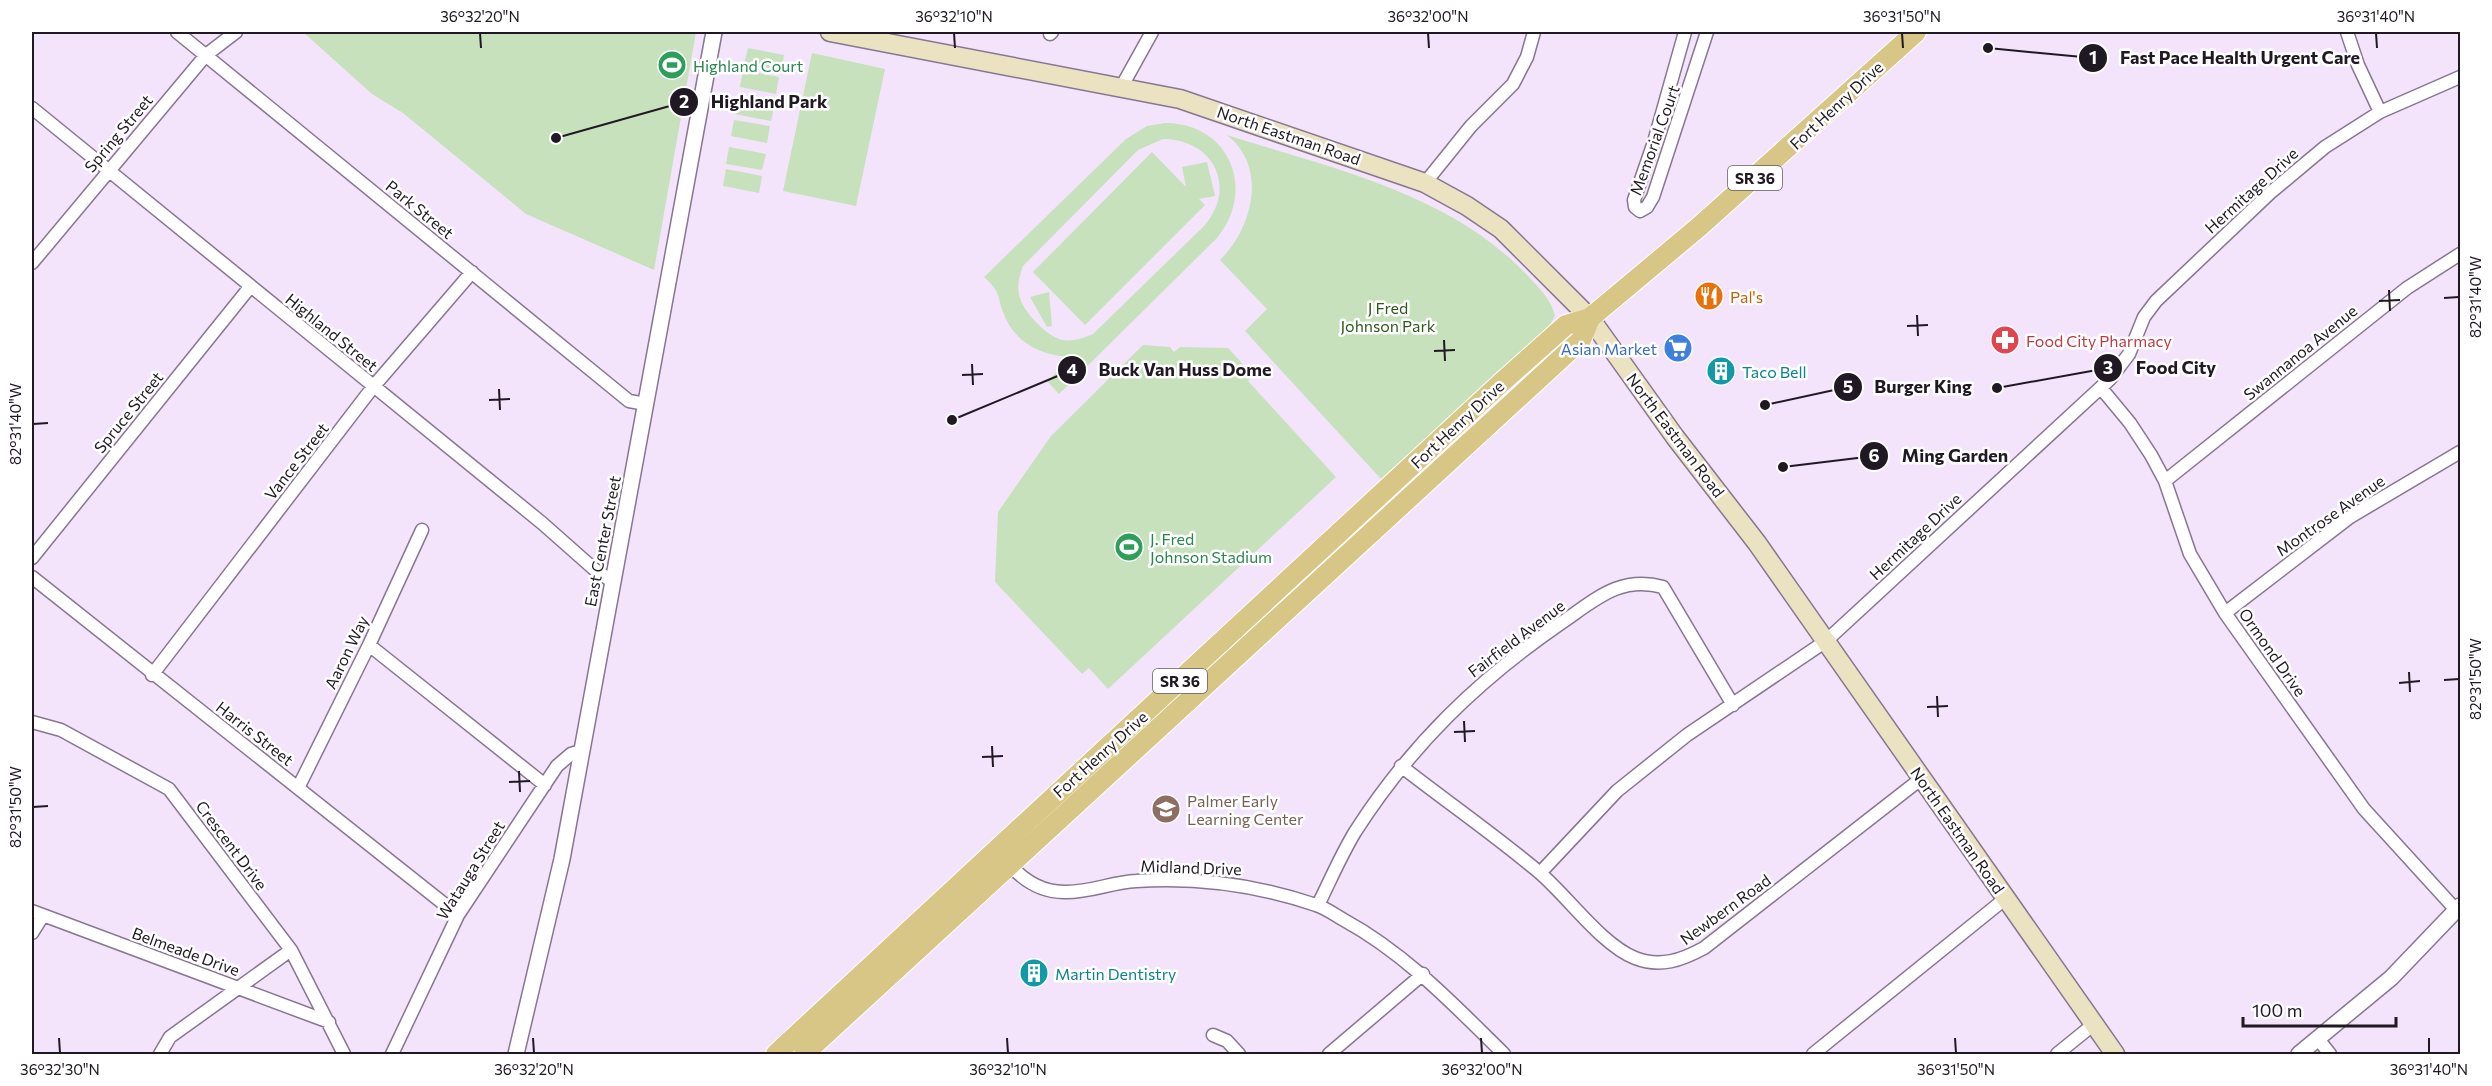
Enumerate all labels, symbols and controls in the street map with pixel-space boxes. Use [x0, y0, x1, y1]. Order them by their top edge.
text: 36°32'20"N [440, 7, 520, 25]
text: 36°32'10"N [915, 7, 993, 25]
text: 36°32'00"N [1387, 7, 1469, 25]
text: 36°31'50"N [1863, 7, 1941, 25]
text: 36°31'40"N [2337, 7, 2415, 25]
callout: Fast Pace Health Urgent Care [2078, 40, 2372, 76]
text: 1 [2089, 46, 2097, 68]
text: Fast Pace Health Urgent Care [2120, 46, 2360, 68]
sports icon: Highland Court [656, 49, 688, 81]
place label: Highland Court [693, 56, 804, 75]
street label: Fort Henry Drive [1785, 57, 1887, 153]
street label: Memorial Court [1625, 82, 1683, 198]
callout: Highland Park [669, 84, 839, 120]
street label: Spring Street [80, 90, 156, 176]
text: 2 [679, 90, 689, 112]
text: Highland Park [711, 90, 828, 112]
street label: North Eastman Road [1215, 102, 1363, 168]
street label: Hermitage Drive [2201, 143, 2301, 237]
road number: SR 36 [1728, 166, 1782, 190]
street label: Park Street [382, 176, 458, 242]
text: 82°31'40"W [2466, 256, 2484, 338]
restaurant icon: Pal's [1693, 280, 1725, 312]
place label: Pal's [1730, 287, 1763, 306]
street label: Highland Street [282, 289, 382, 375]
park label: J Fred Johnson Park [1340, 298, 1436, 335]
street label: Swannanoa Avenue [2240, 300, 2360, 404]
pharmacy icon: Food City Pharmacy [1989, 324, 2021, 356]
place label: Food City Pharmacy [2026, 331, 2172, 350]
supermarket icon: Asian Market [1662, 332, 1694, 364]
place label: Asian Market [1561, 339, 1657, 358]
callout: Food City [2093, 350, 2228, 386]
callout: Buck Van Huss Dome [1057, 352, 1284, 388]
building icon: Taco Bell [1705, 355, 1737, 387]
text: 3 [2103, 356, 2113, 378]
text: Food City [2136, 356, 2216, 378]
text: 4 [1066, 358, 1078, 380]
text: Buck Van Huss Dome [1099, 358, 1271, 380]
place label: Taco Bell [1742, 362, 1807, 381]
street label: Spruce Street [90, 367, 167, 456]
street label: North Eastman Road [1623, 369, 1729, 501]
callout: Burger King [1833, 369, 1984, 405]
text: 5 [1843, 375, 1853, 397]
text: Burger King [1874, 375, 1972, 397]
street label: Fort Henry Drive [1406, 376, 1508, 472]
text: 82°31'40"W [6, 383, 24, 465]
street label: Vance Street [260, 418, 332, 503]
callout: Ming Garden [1859, 438, 2020, 474]
text: 6 [1868, 444, 1880, 466]
text: Ming Garden [1902, 444, 2008, 466]
street label: Montrose Avenue [2272, 470, 2388, 560]
street label: East Center Street [580, 474, 624, 608]
street label: Hermitage Drive [1865, 489, 1965, 583]
place label: J. Fred Johnson Stadium [1150, 529, 1272, 566]
sports icon: J. Fred Johnson Stadium [1113, 531, 1145, 563]
street label: Fairfield Avenue [1464, 595, 1568, 681]
street label: Ormond Drive [2236, 604, 2310, 700]
street label: Aaron Way [320, 612, 372, 692]
text: 82°31'50"W [2466, 638, 2484, 720]
road number: SR 36 [1153, 669, 1207, 693]
street label: Harris Street [213, 697, 298, 769]
street label: Fort Henry Drive [1049, 707, 1151, 801]
street label: North Eastman Road [1907, 763, 2009, 897]
text: 82°31'50"W [6, 766, 24, 848]
place label: Palmer Early Learning Center [1187, 791, 1304, 828]
school or university icon: Palmer Early Learning Center [1150, 793, 1182, 825]
street label: Crescent Drive [192, 797, 272, 893]
street label: Watauga Street [432, 817, 508, 923]
street label: Midland Drive [1140, 856, 1242, 878]
street label: Newbern Road [1676, 870, 1774, 948]
street label: Belmeade Drive [130, 923, 242, 979]
building icon: Martin Dentistry [1018, 957, 1050, 989]
place label: Martin Dentistry [1055, 964, 1176, 983]
scale bar [2243, 990, 2396, 1028]
text: 100 m [2252, 999, 2302, 1021]
text: 36°32'30"N [20, 1060, 100, 1078]
text: 36°32'20"N [494, 1060, 574, 1078]
text: 36°32'10"N [969, 1060, 1047, 1078]
text: 36°32'00"N [1441, 1060, 1523, 1078]
text: 36°31'50"N [1917, 1060, 1995, 1078]
text: 36°31'40"N [2390, 1060, 2468, 1078]

